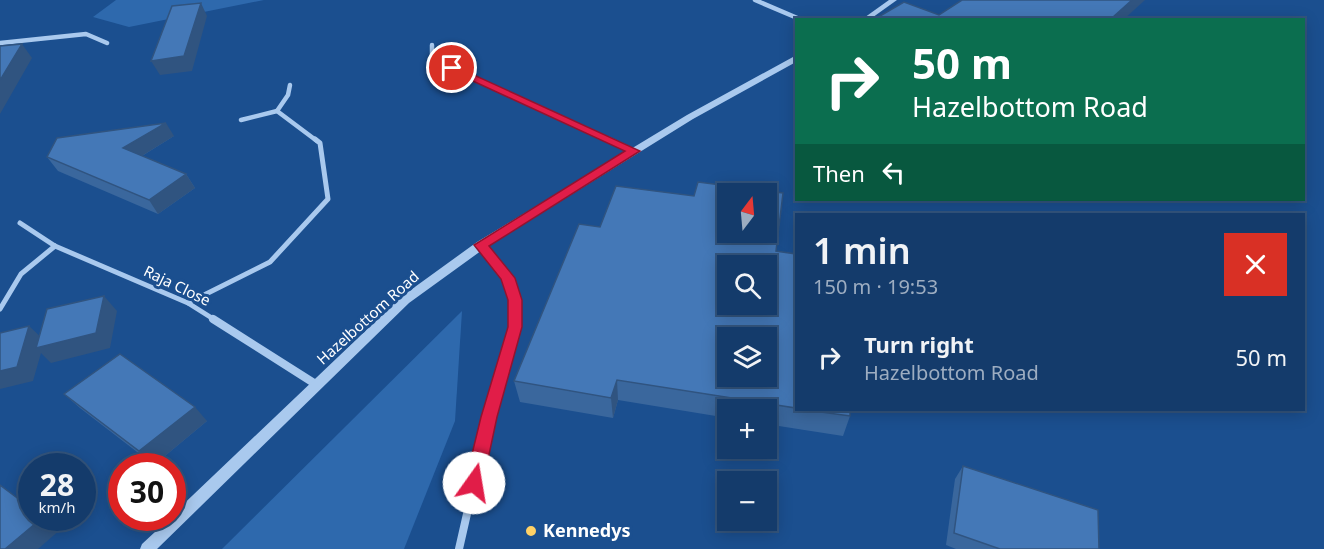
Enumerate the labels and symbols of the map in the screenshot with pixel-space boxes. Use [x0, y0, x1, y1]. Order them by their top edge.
pin [426, 42, 477, 93]
north arrow [717, 183, 777, 243]
street label: Raja Close [141, 260, 214, 310]
street label: Hazelbottom Road [312, 266, 423, 369]
position arrow [442, 451, 506, 515]
speed limit sign: 30 [108, 453, 186, 531]
place label: Kennedys [543, 518, 631, 542]
marker: Kennedys [524, 524, 538, 538]

